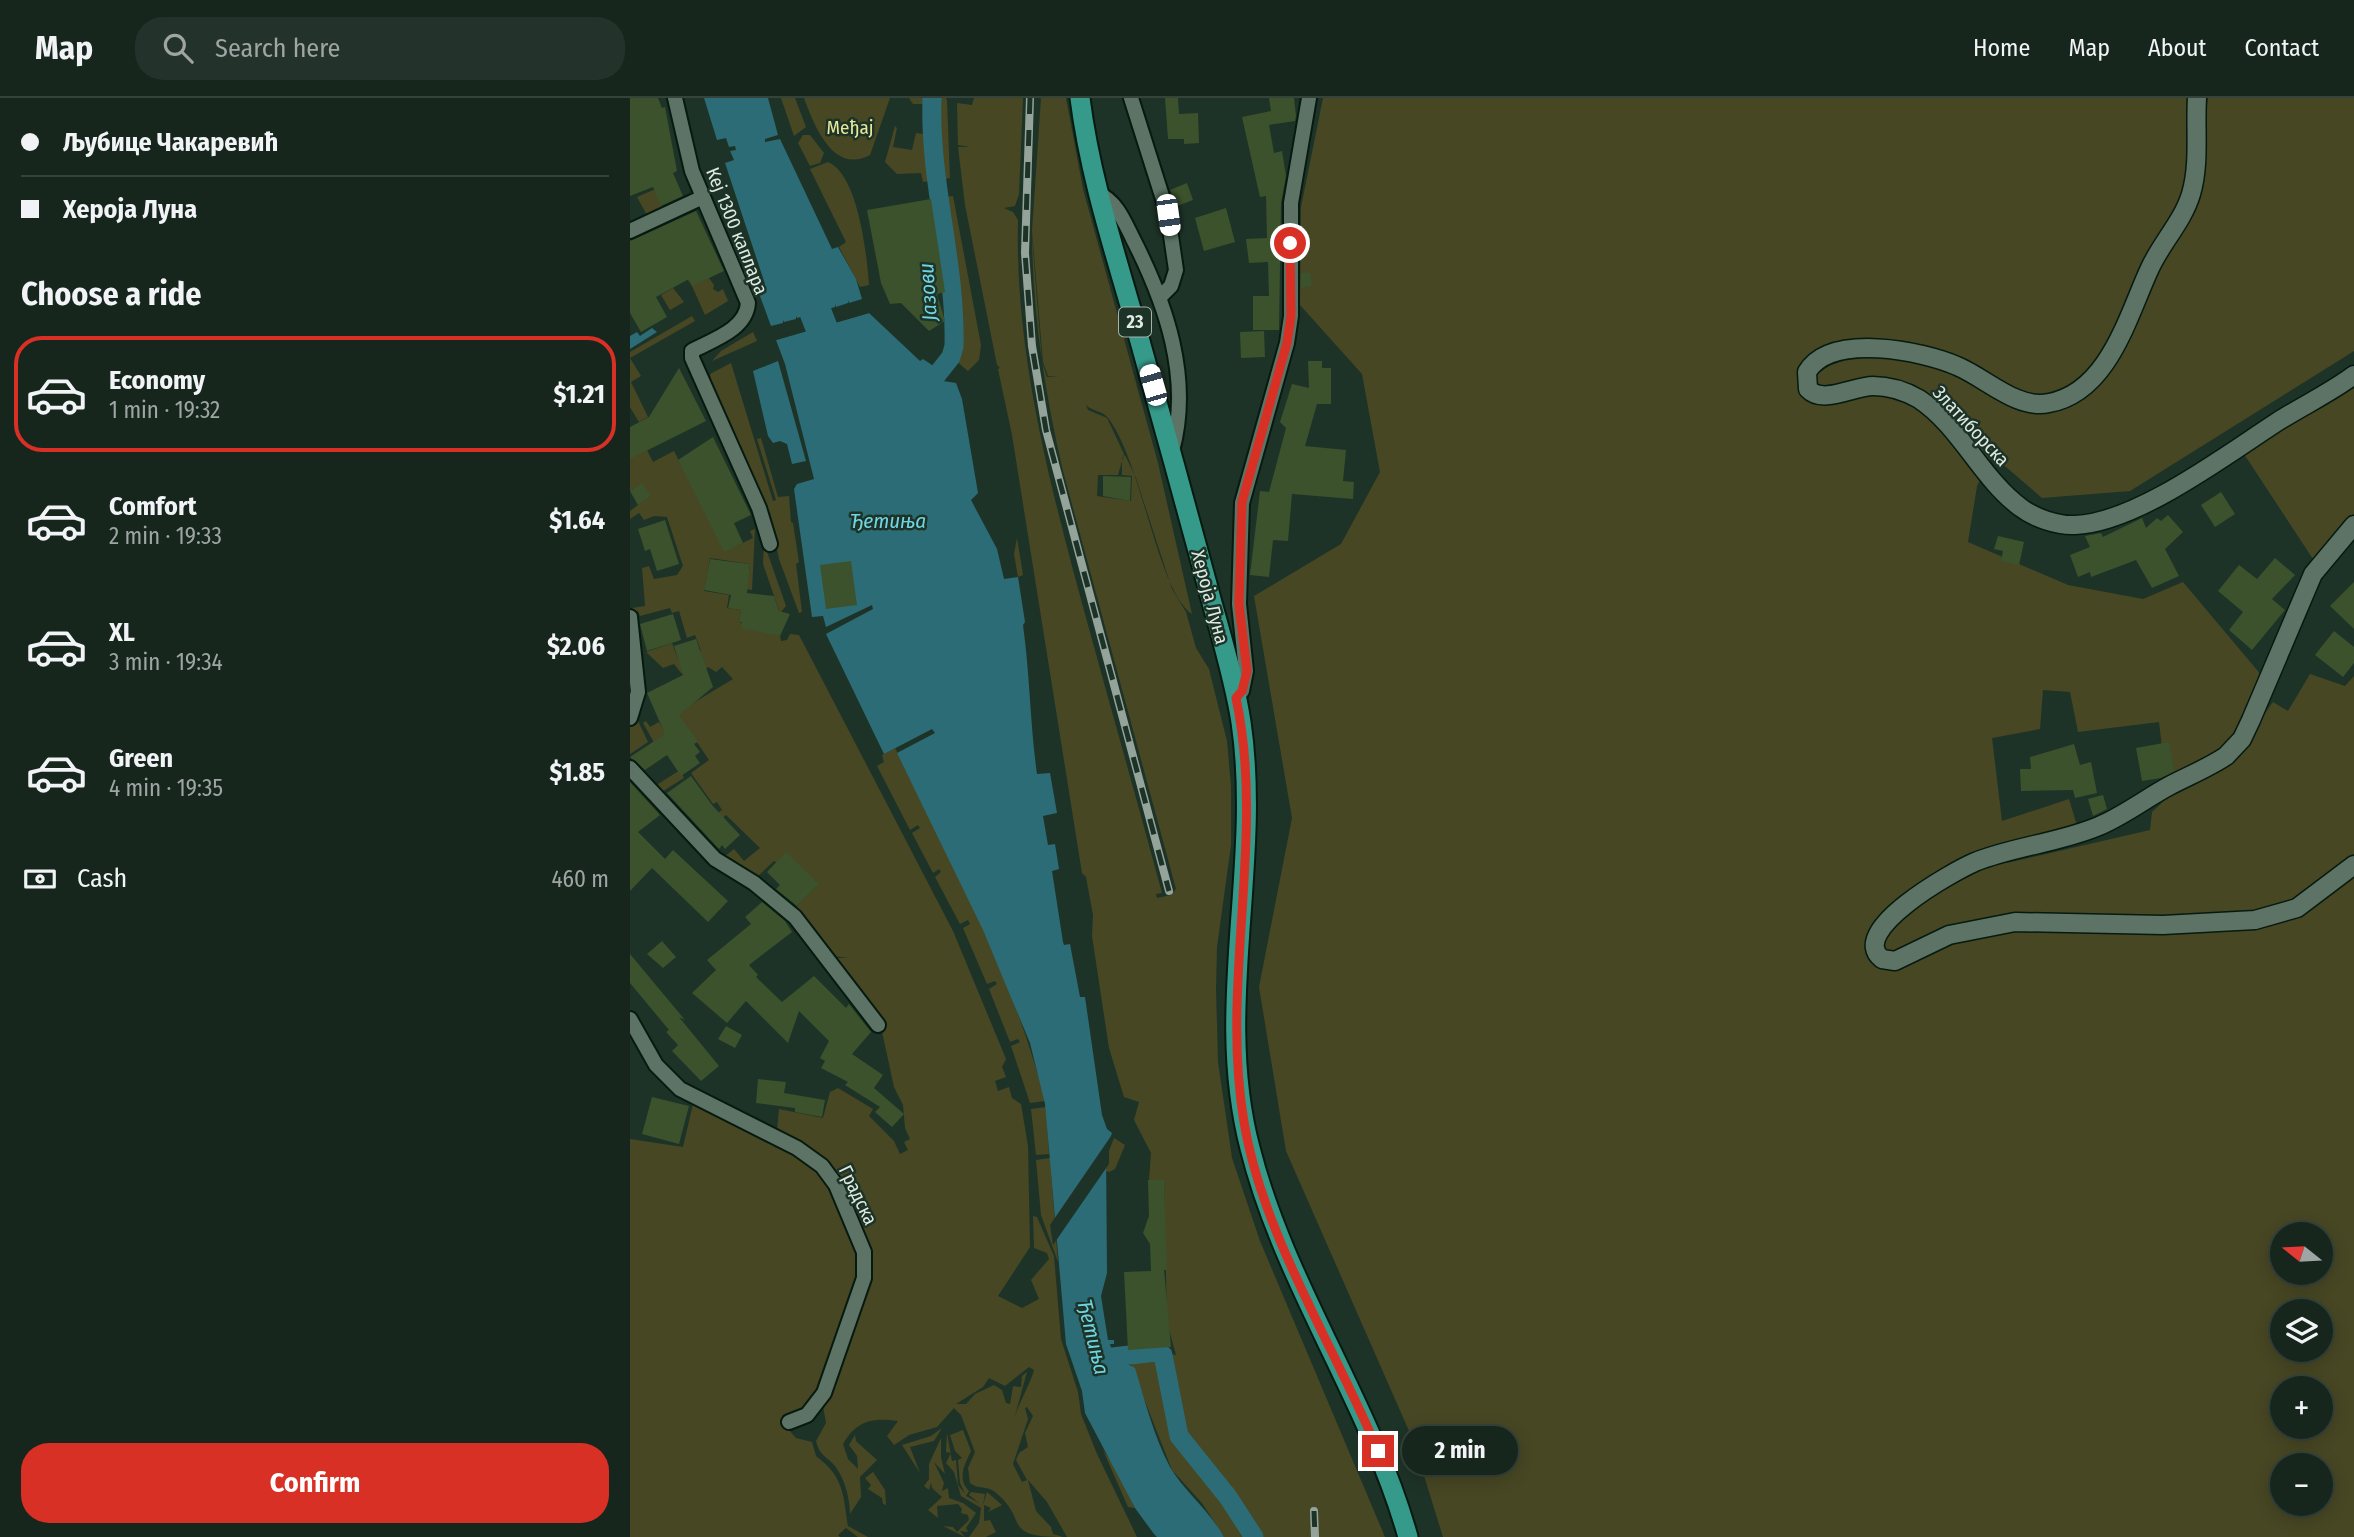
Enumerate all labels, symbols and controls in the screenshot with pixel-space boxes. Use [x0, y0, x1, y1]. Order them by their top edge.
search box [135, 17, 625, 80]
text: Map [35, 28, 93, 68]
icon: search [159, 29, 197, 67]
text: Search here [215, 33, 340, 64]
text: Home [1973, 34, 2030, 62]
text: Map [2068, 34, 2110, 62]
text: About [2148, 34, 2206, 62]
text: Contact [2244, 34, 2319, 62]
park label: Међај [827, 116, 873, 139]
text: Љубице Чакаревић [63, 127, 278, 158]
street label: Кеј 1300 каплара [701, 164, 773, 298]
car [1155, 193, 1182, 237]
text: Хероја Луна [63, 194, 197, 225]
route start [1274, 227, 1306, 259]
water label: Јазови [913, 262, 943, 323]
text: Choose a ride [21, 275, 202, 313]
road number: 23 [1119, 308, 1151, 336]
car [1138, 362, 1169, 408]
icon: car [25, 363, 88, 426]
text: Economy [109, 365, 205, 396]
text: $1.21 [553, 379, 605, 410]
street label: Златиборска [1928, 381, 2014, 471]
text: 1 min · 19:32 [109, 396, 220, 424]
icon: car [25, 489, 88, 552]
text: Comfort [109, 491, 197, 522]
text: $1.64 [549, 505, 605, 536]
water label: Ђетиња [850, 508, 926, 534]
text: 2 min · 19:33 [109, 522, 222, 550]
street label: Хероја Луна [1186, 548, 1234, 646]
icon: car [25, 615, 88, 678]
text: XL [109, 617, 135, 648]
text: $2.06 [547, 631, 605, 662]
text: 3 min · 19:34 [109, 648, 223, 676]
icon: car [25, 741, 88, 804]
text: Green [109, 743, 173, 774]
text: $1.85 [550, 757, 605, 788]
text: 4 min · 19:35 [109, 774, 223, 802]
icon: cash [21, 860, 59, 898]
text: Cash [77, 863, 127, 894]
text: 460 m [551, 865, 609, 893]
street label: Градска [834, 1161, 882, 1229]
north arrow [2270, 1222, 2333, 1284]
map controls [2270, 1222, 2333, 1516]
water label: Ђетиња [1071, 1297, 1115, 1377]
button: layers [2270, 1299, 2333, 1362]
button: + [2270, 1376, 2333, 1439]
callout: 2 min [1402, 1426, 1518, 1476]
route end [1362, 1435, 1394, 1467]
text: 2 min [1435, 1436, 1486, 1464]
button: Confirm [21, 1443, 609, 1523]
button: − [2270, 1453, 2333, 1516]

